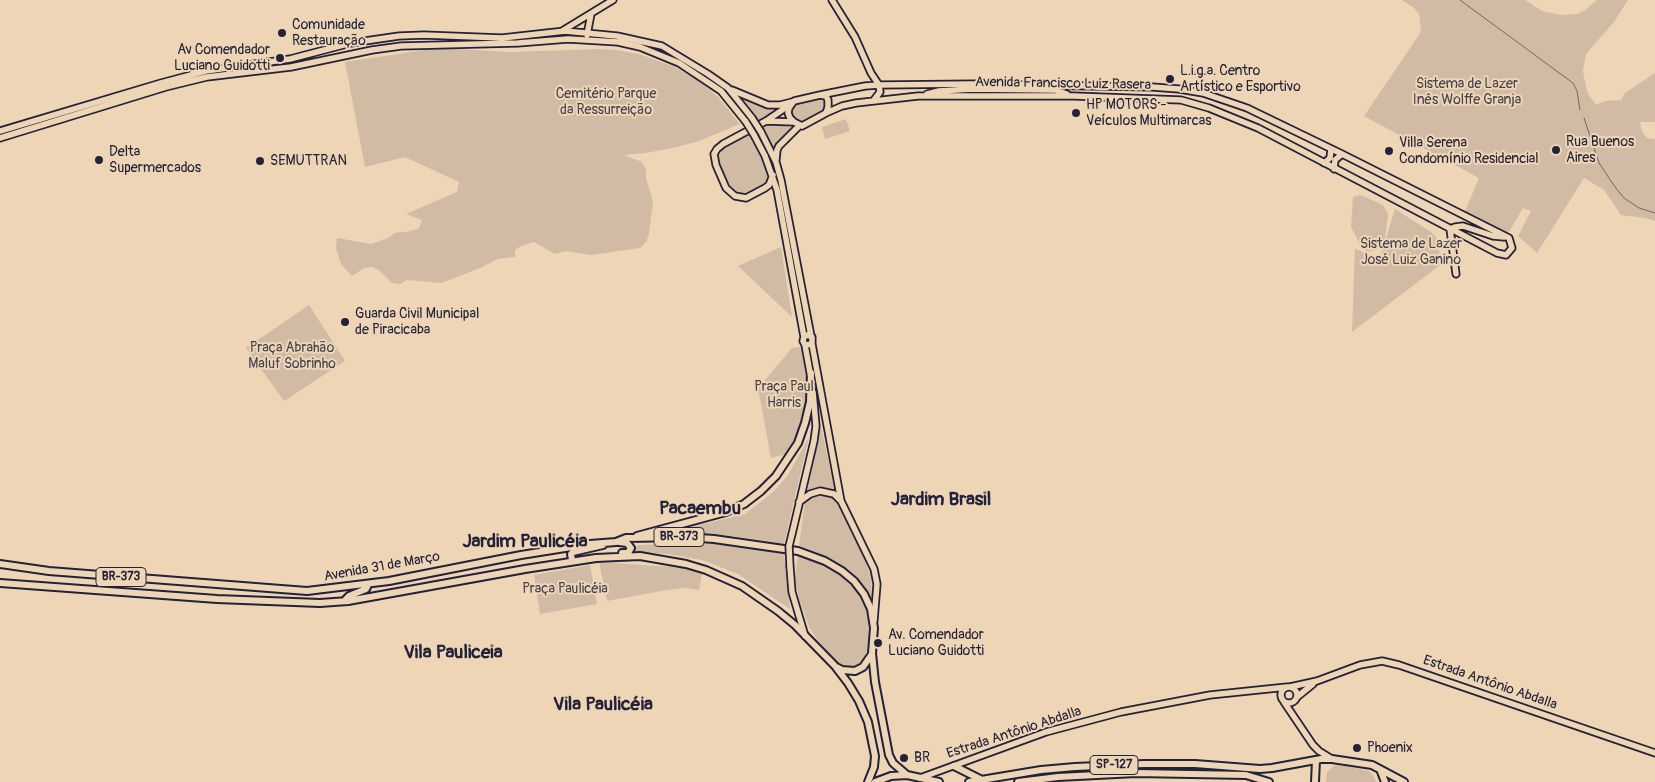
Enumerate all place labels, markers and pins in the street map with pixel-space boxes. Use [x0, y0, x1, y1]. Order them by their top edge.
place label: Comunidade Restauração [292, 17, 366, 49]
marker: Comunidade Restauração [276, 27, 288, 39]
place label: Av Comendador Luciano Guidotti [174, 42, 270, 74]
marker: Av Comendador Luciano Guidotti [274, 52, 286, 64]
place label: L.i.g.a. Centro Artístico e Esportivo [1180, 63, 1301, 95]
marker: L.i.g.a. Centro Artístico e Esportivo [1164, 73, 1176, 85]
place label: HP MOTORS - Veículos Multimarcas [1086, 97, 1212, 130]
marker: HP MOTORS - Veículos Multimarcas [1070, 107, 1082, 119]
place label: Rua Buenos Aires [1566, 134, 1634, 166]
place label: Villa Serena Condomínio Residencial [1399, 135, 1539, 168]
place label: Delta Supermercados [109, 144, 201, 176]
marker: Rua Buenos Aires [1550, 144, 1562, 156]
marker: Villa Serena Condomínio Residencial [1383, 145, 1395, 157]
place label: SEMUTTRAN [270, 153, 347, 169]
marker: Delta Supermercados [93, 154, 105, 166]
marker: SEMUTTRAN [254, 155, 266, 167]
place label: Guarda Civil Municipal de Piracicaba [355, 306, 479, 338]
marker: Guarda Civil Municipal de Piracicaba [339, 316, 351, 328]
place label: Av. Comendador Luciano Guidotti [888, 627, 984, 660]
marker: Av. Comendador Luciano Guidotti [872, 637, 884, 649]
place label: Phoenix [1367, 740, 1413, 756]
marker: Phoenix [1351, 742, 1363, 754]
place label: BR [914, 750, 930, 766]
marker: BR [898, 752, 910, 764]

